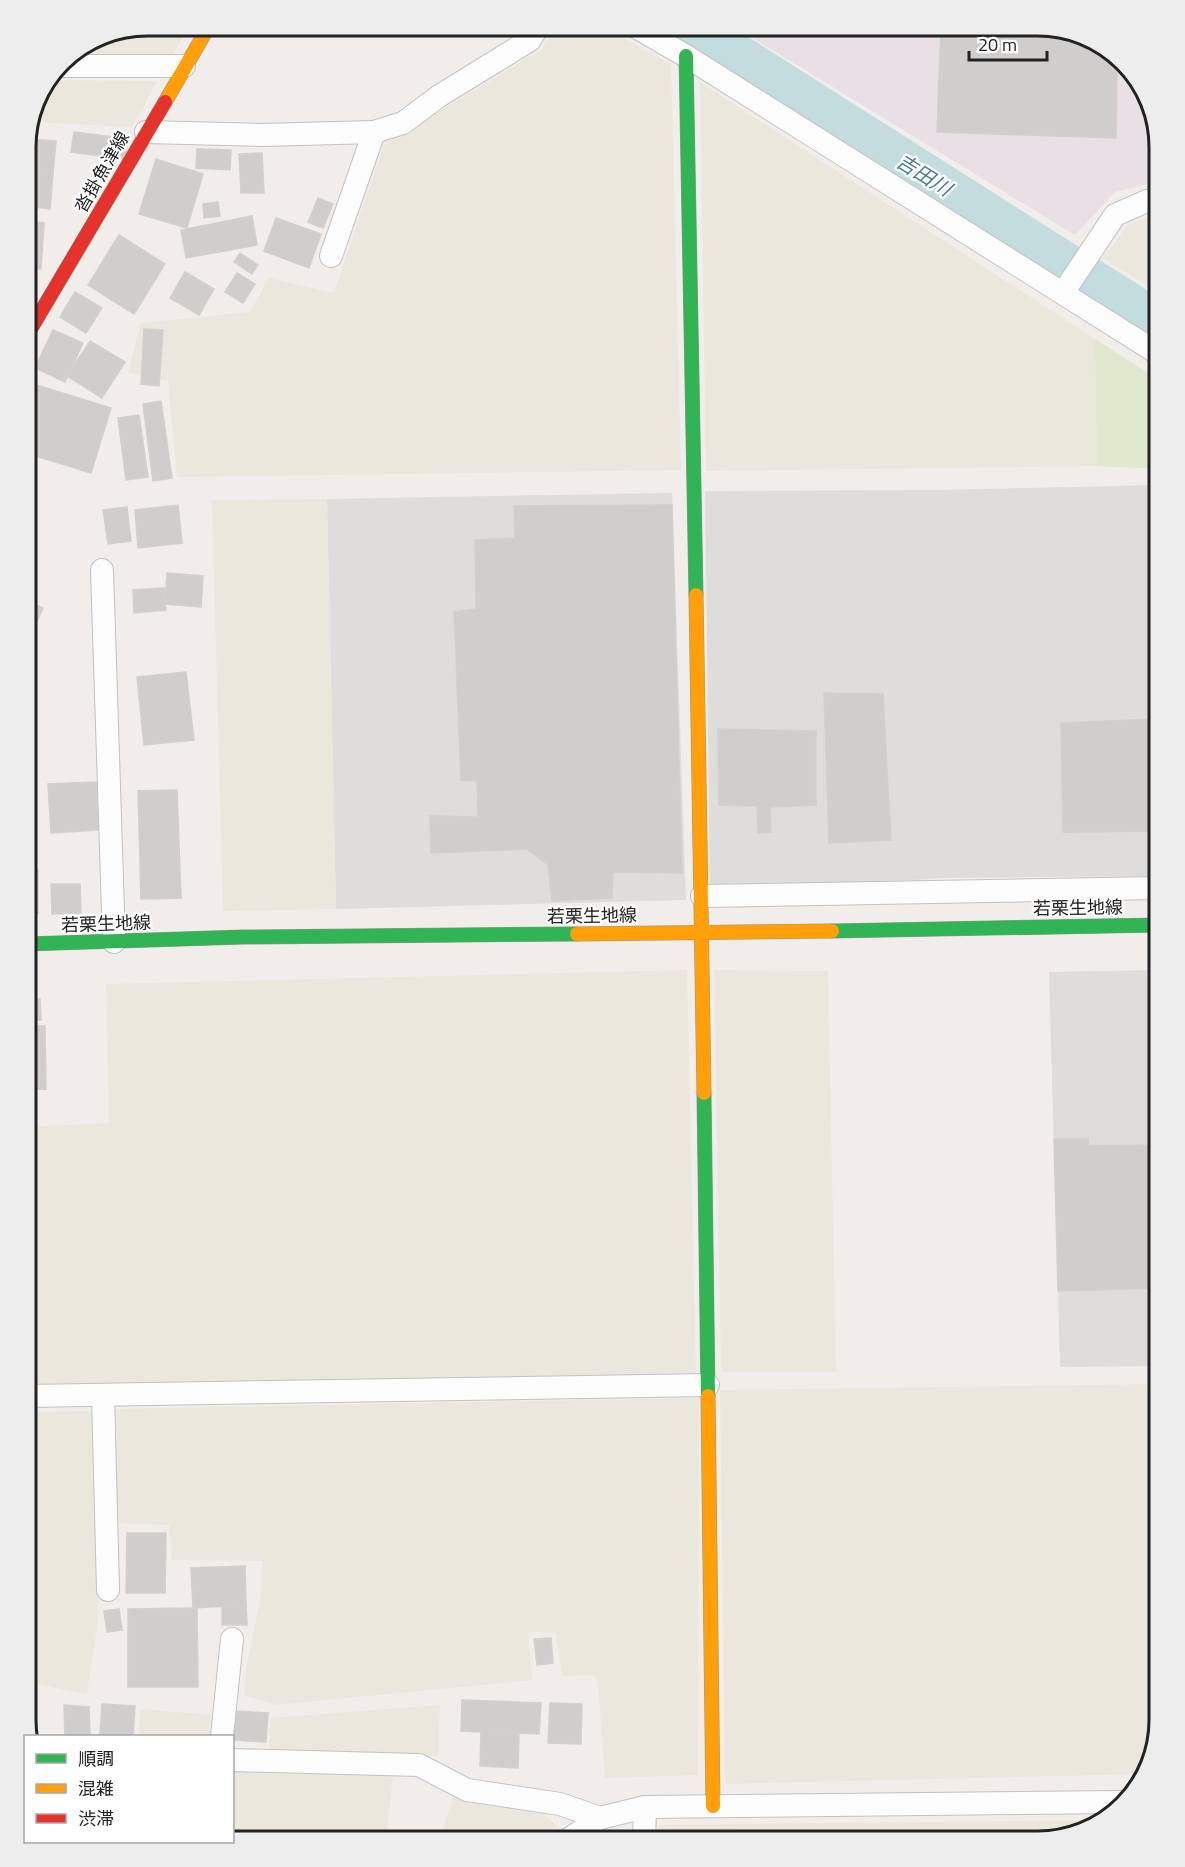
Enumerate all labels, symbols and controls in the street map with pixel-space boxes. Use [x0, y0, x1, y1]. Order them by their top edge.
scale bar [969, 24, 1047, 62]
text: 20 m [978, 31, 1017, 58]
street label: 沓掛魚津線 [67, 126, 136, 217]
water label: 吉田川 [891, 146, 960, 205]
street label: 若栗生地線 [1033, 893, 1123, 922]
street label: 若栗生地線 [547, 901, 637, 930]
street label: 若栗生地線 [61, 908, 151, 939]
legend [24, 1735, 234, 1843]
text: 順調 [78, 1745, 114, 1772]
text: 混雑 [78, 1775, 114, 1802]
text: 渋滞 [78, 1805, 114, 1832]

